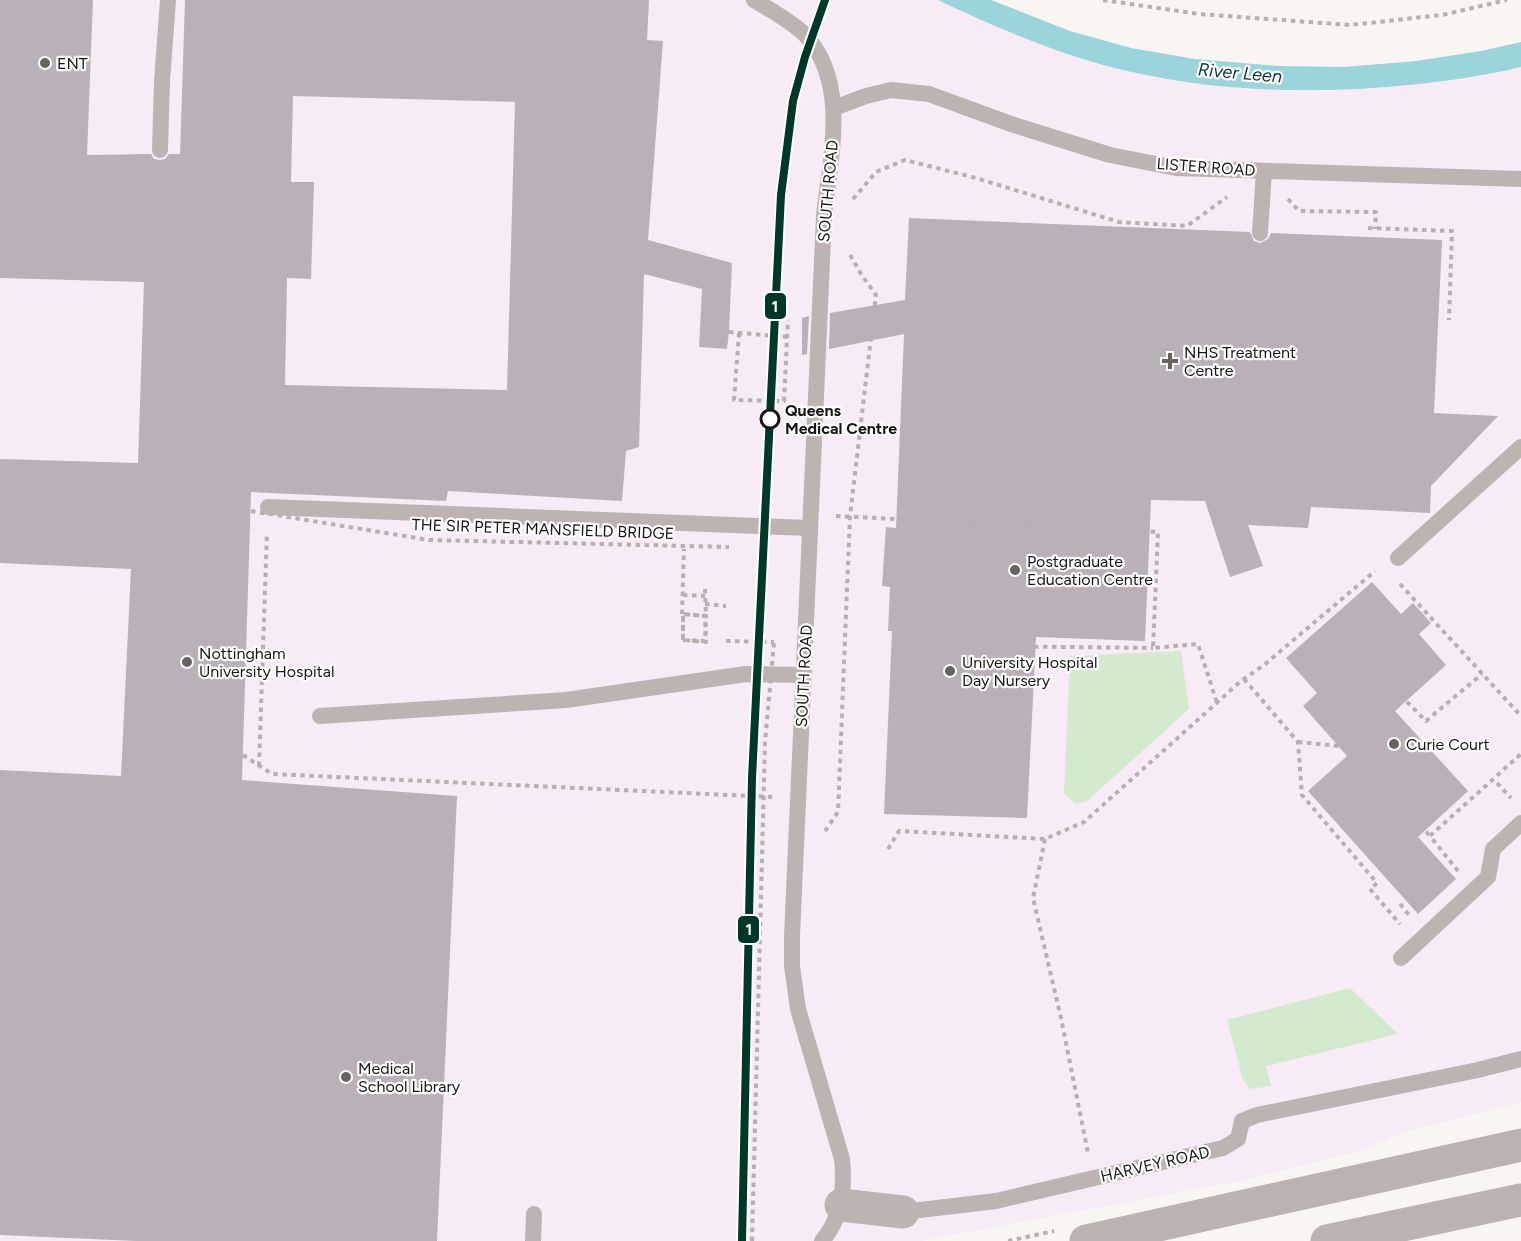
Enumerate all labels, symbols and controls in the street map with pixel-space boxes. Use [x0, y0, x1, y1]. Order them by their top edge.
place label: ENT [57, 54, 88, 73]
marker: ENT [38, 56, 52, 70]
water label: River Leen [1197, 58, 1283, 88]
street label: SOUTH ROAD [814, 139, 842, 243]
street label: LISTER ROAD [1156, 154, 1256, 180]
line badge: 1 [764, 292, 787, 320]
text: 1 [772, 297, 778, 316]
place label: NHS Treatment Centre [1184, 343, 1296, 380]
marker: NHS Treatment Centre [1161, 352, 1179, 370]
place label: Queens Medical Centre [785, 401, 897, 438]
marker: Queens Medical Centre [760, 409, 780, 429]
street label: THE SIR PETER MANSFIELD BRIDGE [411, 515, 675, 543]
place label: Postgraduate Education Centre [1027, 552, 1153, 589]
marker: Postgraduate Education Centre [1008, 563, 1022, 577]
street label: SOUTH ROAD [792, 624, 816, 728]
place label: Nottingham University Hospital [199, 644, 334, 681]
place label: University Hospital Day Nursery [962, 653, 1097, 690]
marker: Nottingham University Hospital [180, 655, 194, 669]
marker: University Hospital Day Nursery [943, 664, 957, 678]
place label: Curie Court [1406, 735, 1489, 754]
marker: Curie Court [1387, 737, 1401, 751]
line badge: 1 [737, 915, 760, 944]
text: 1 [746, 920, 752, 939]
place label: Medical School Library [358, 1059, 461, 1096]
marker: Medical School Library [339, 1070, 353, 1084]
street label: HARVEY ROAD [1099, 1142, 1211, 1186]

